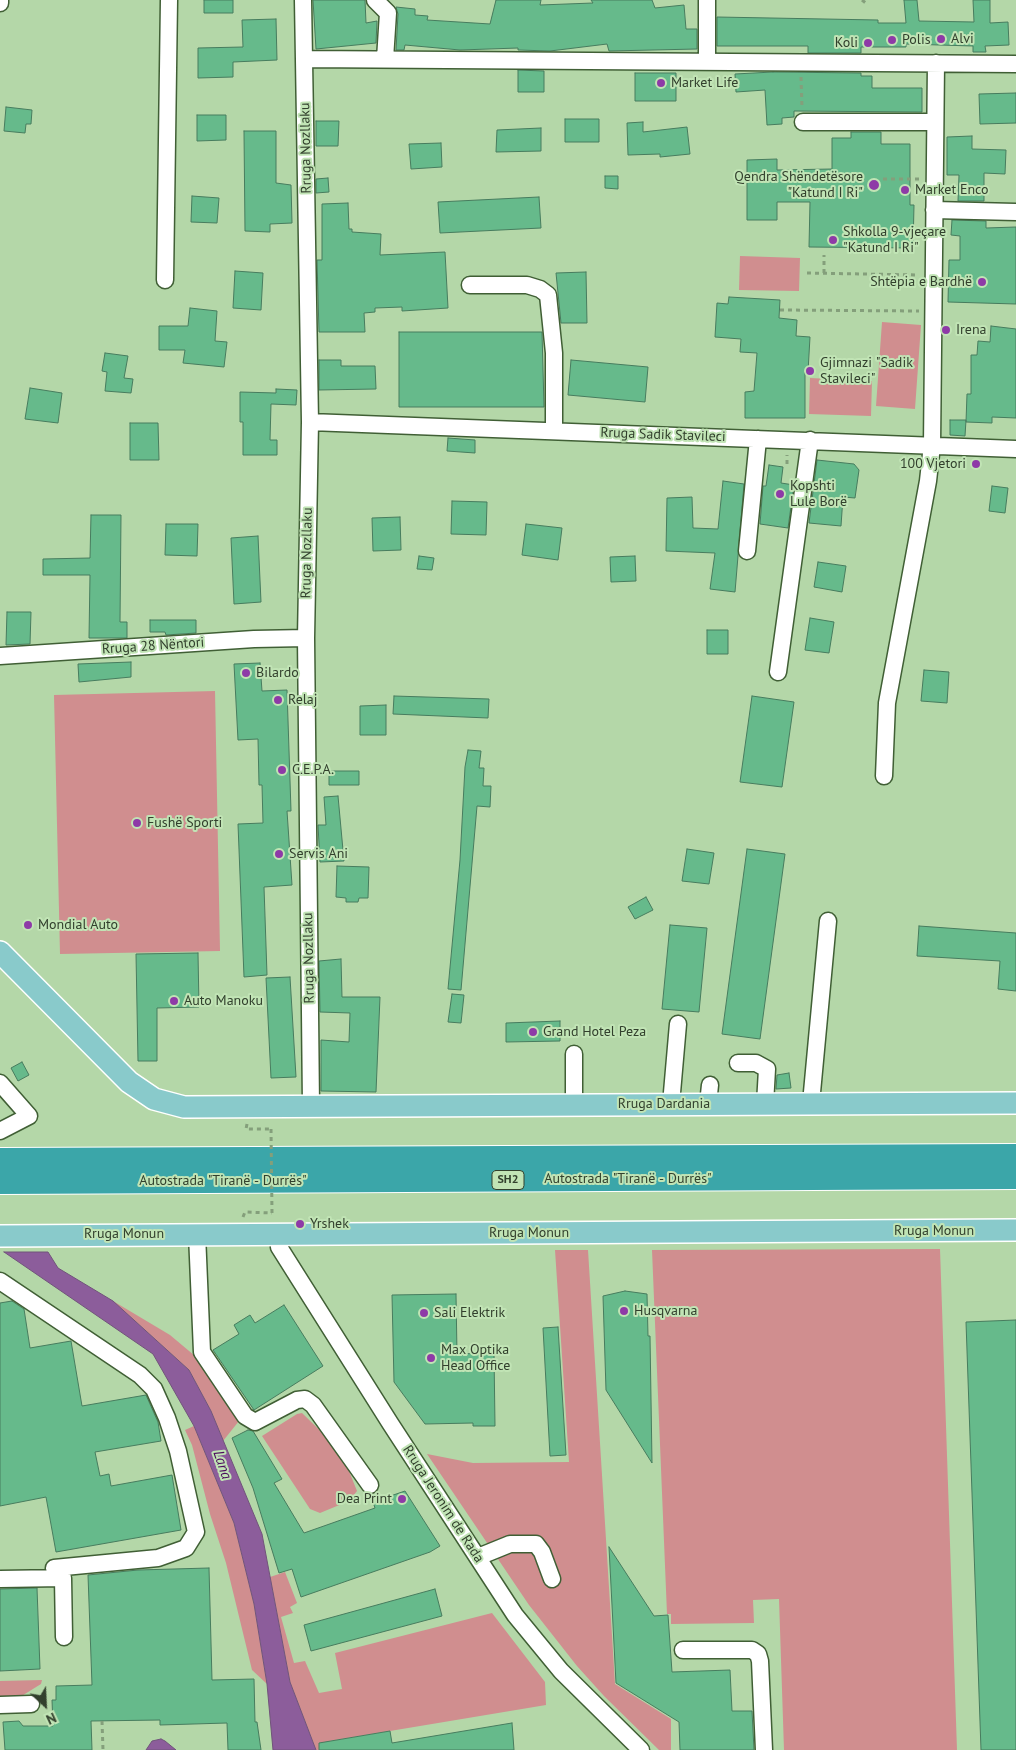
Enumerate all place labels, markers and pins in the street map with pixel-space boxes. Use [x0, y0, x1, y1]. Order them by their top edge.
place label: Alvi [951, 31, 974, 47]
place label: Polis [902, 32, 931, 48]
marker: Alvi [935, 33, 947, 45]
marker: Polis [886, 34, 898, 46]
place label: Koli [835, 35, 858, 51]
marker: Koli [862, 37, 874, 49]
place label: Market Life [671, 75, 738, 91]
marker: Market Life [655, 77, 667, 89]
place label: Qendra Shëndetësore "Katund I Ri" [734, 169, 863, 202]
marker: Qendra Shëndetësore "Katund I Ri" [867, 178, 881, 192]
place label: Market Enco [915, 182, 989, 198]
marker: Market Enco [899, 184, 911, 196]
place label: Shkolla 9-vjeçare "Katund I Ri" [843, 224, 946, 256]
marker: Shkolla 9-vjeçare "Katund I Ri" [827, 234, 839, 246]
place label: Shtëpia e Bardhë [870, 274, 972, 290]
marker: Shtëpia e Bardhë [976, 276, 988, 288]
place label: Irena [956, 322, 987, 338]
marker: Irena [940, 324, 952, 336]
place label: Gjimnazi "Sadik Stavileci" [820, 355, 913, 388]
marker: Gjimnazi "Sadik Stavileci" [804, 365, 816, 377]
place label: 100 Vjetori [900, 456, 966, 472]
marker: 100 Vjetori [970, 458, 982, 470]
place label: Kopshti Lule Borë [790, 478, 847, 511]
marker: Kopshti Lule Borë [774, 488, 786, 500]
place label: Bilardo [256, 665, 299, 681]
marker: Bilardo [240, 667, 252, 679]
place label: Relaj [288, 692, 318, 708]
marker: Relaj [272, 694, 284, 706]
place label: C.E.P.A. [292, 762, 334, 778]
marker: C.E.P.A. [276, 764, 288, 776]
place label: Fushë Sporti [147, 815, 222, 831]
marker: Fushë Sporti [131, 817, 143, 829]
place label: Servis Ani [289, 846, 348, 862]
marker: Servis Ani [273, 848, 285, 860]
place label: Mondial Auto [38, 917, 118, 933]
marker: Mondial Auto [22, 919, 34, 931]
place label: Auto Manoku [184, 993, 263, 1009]
marker: Auto Manoku [168, 995, 180, 1007]
place label: Grand Hotel Peza [543, 1024, 646, 1040]
marker: Grand Hotel Peza [527, 1026, 539, 1038]
place label: Yrshek [310, 1216, 349, 1232]
marker: Yrshek [294, 1218, 306, 1230]
place label: Husqvarna [634, 1303, 697, 1319]
place label: Sali Elektrik [434, 1305, 505, 1321]
marker: Husqvarna [618, 1305, 630, 1317]
marker: Sali Elektrik [418, 1307, 430, 1319]
place label: Max Optika Head Office [441, 1342, 510, 1374]
marker: Max Optika Head Office [425, 1352, 437, 1364]
place label: Dea Print [337, 1491, 392, 1507]
marker: Dea Print [396, 1493, 408, 1505]

